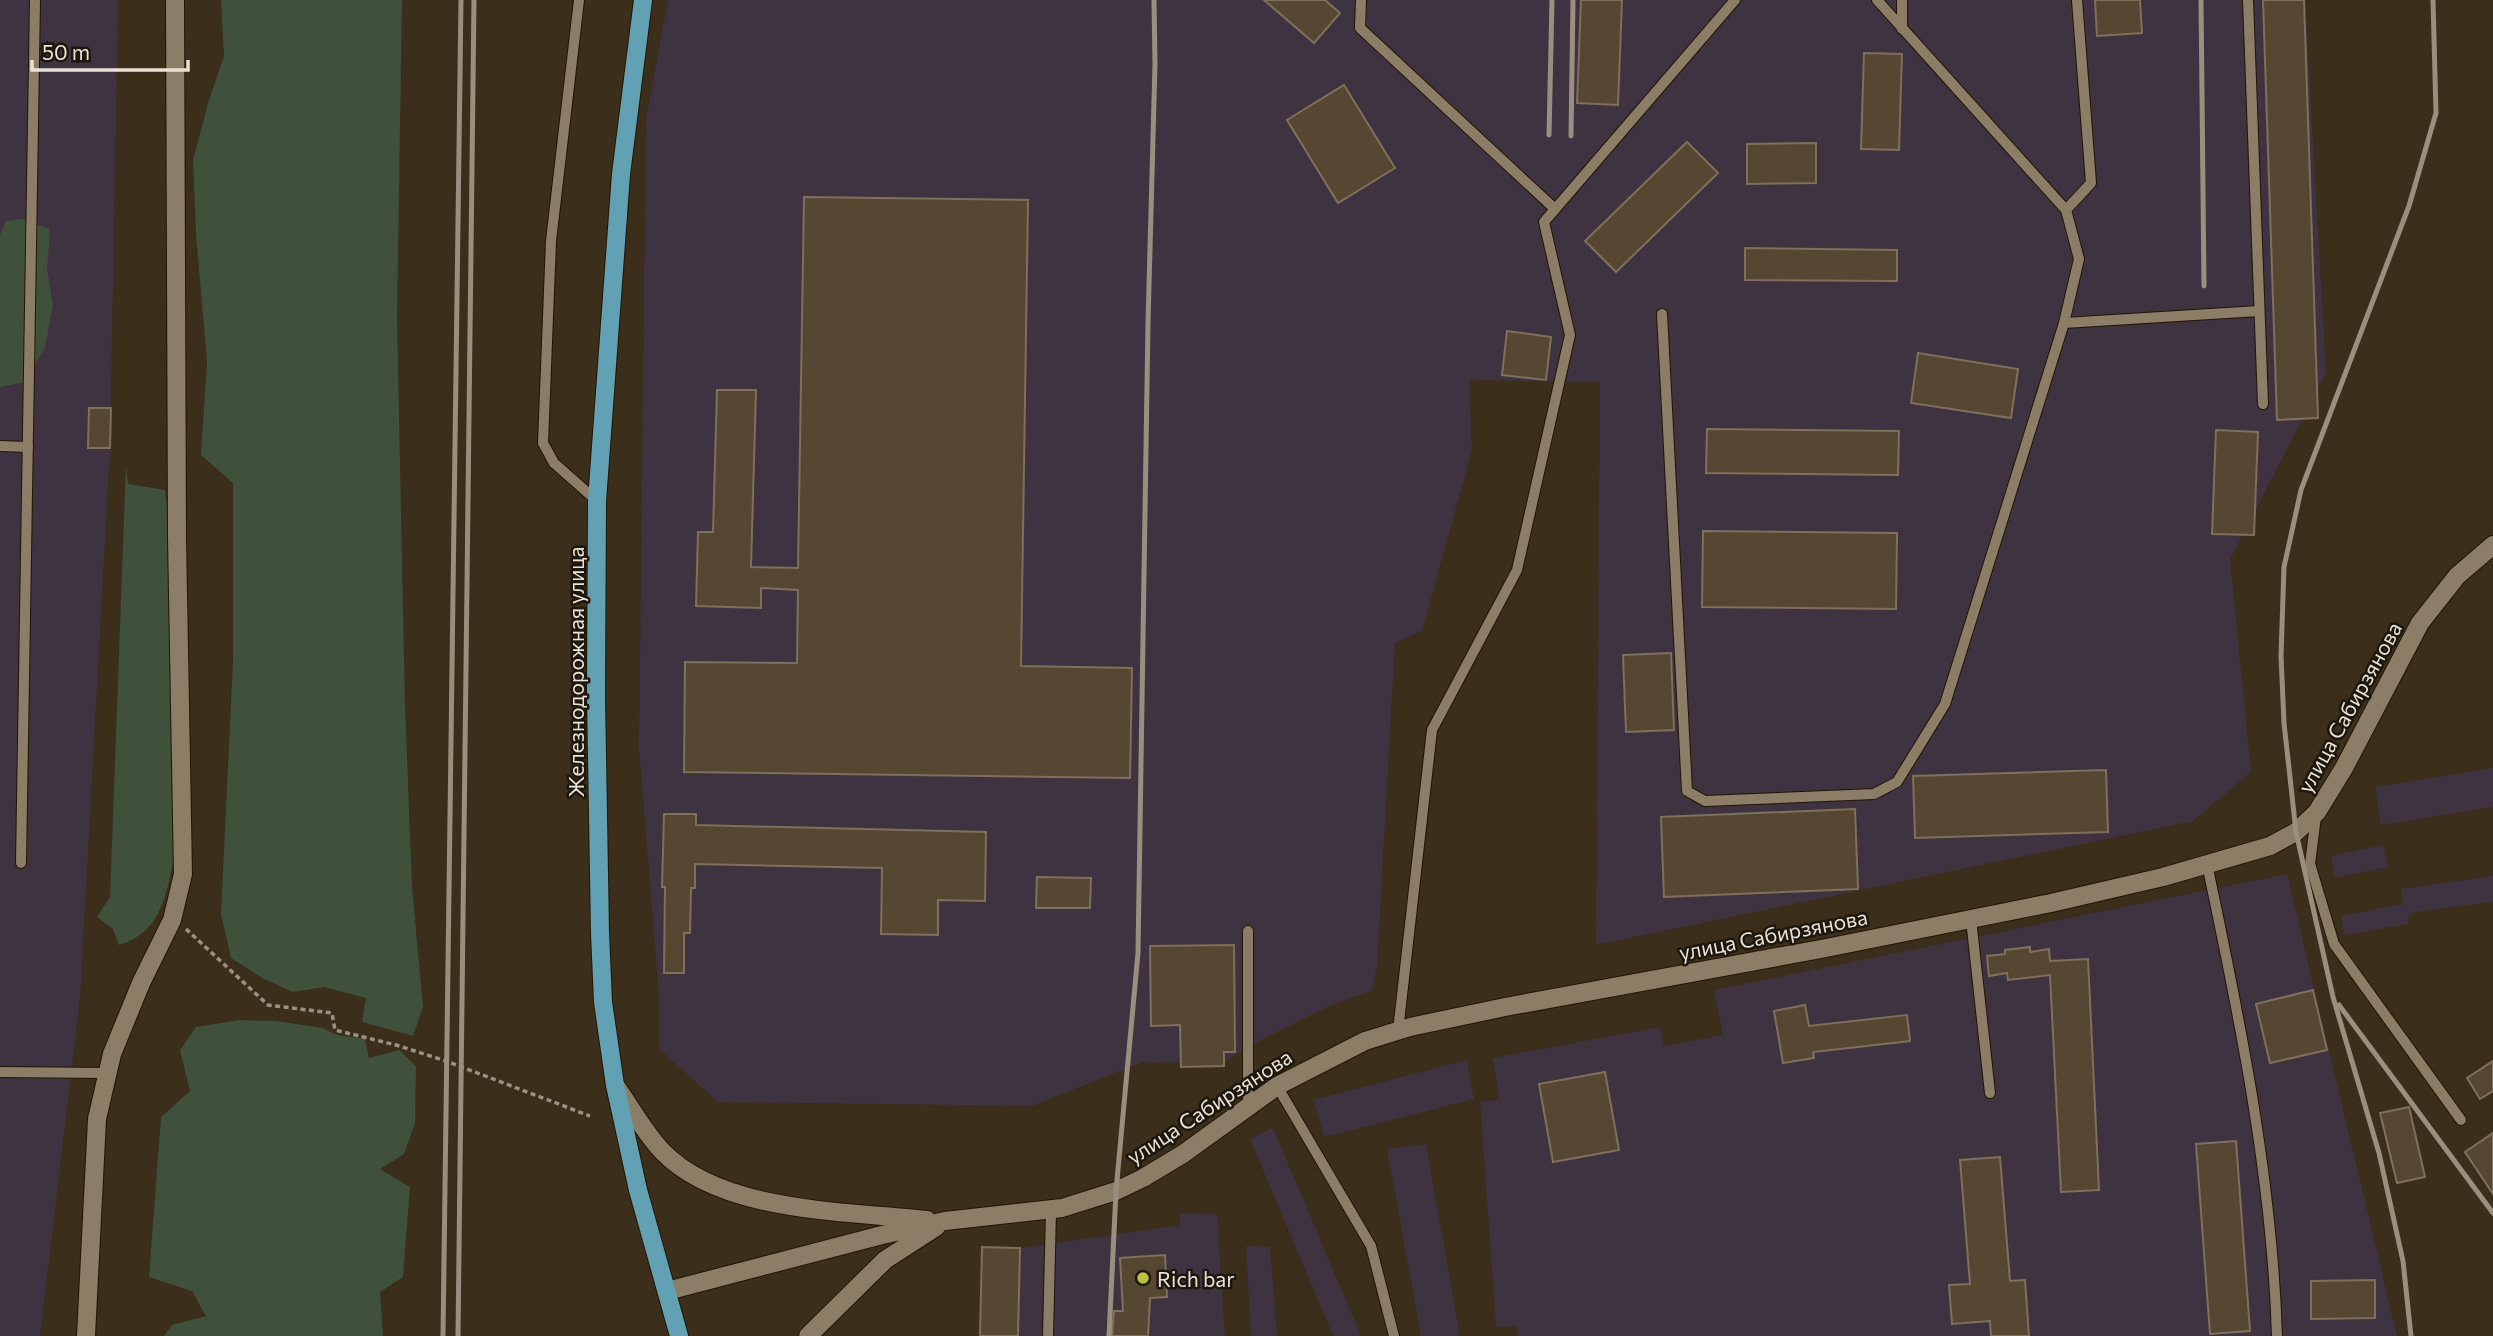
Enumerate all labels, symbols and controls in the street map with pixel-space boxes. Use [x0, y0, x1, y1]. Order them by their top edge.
scale bar [32, 28, 187, 72]
text: 50 m [42, 39, 90, 64]
street label: Железнодорожная улица [563, 547, 588, 797]
street label: улица Сабирзянова [2292, 617, 2406, 797]
street label: улица Сабирзянова [1677, 903, 1869, 965]
street label: улица Сабирзянова [1122, 1043, 1296, 1169]
place label: Rich bar [1157, 1266, 1235, 1291]
marker: Rich bar [1135, 1270, 1151, 1286]

